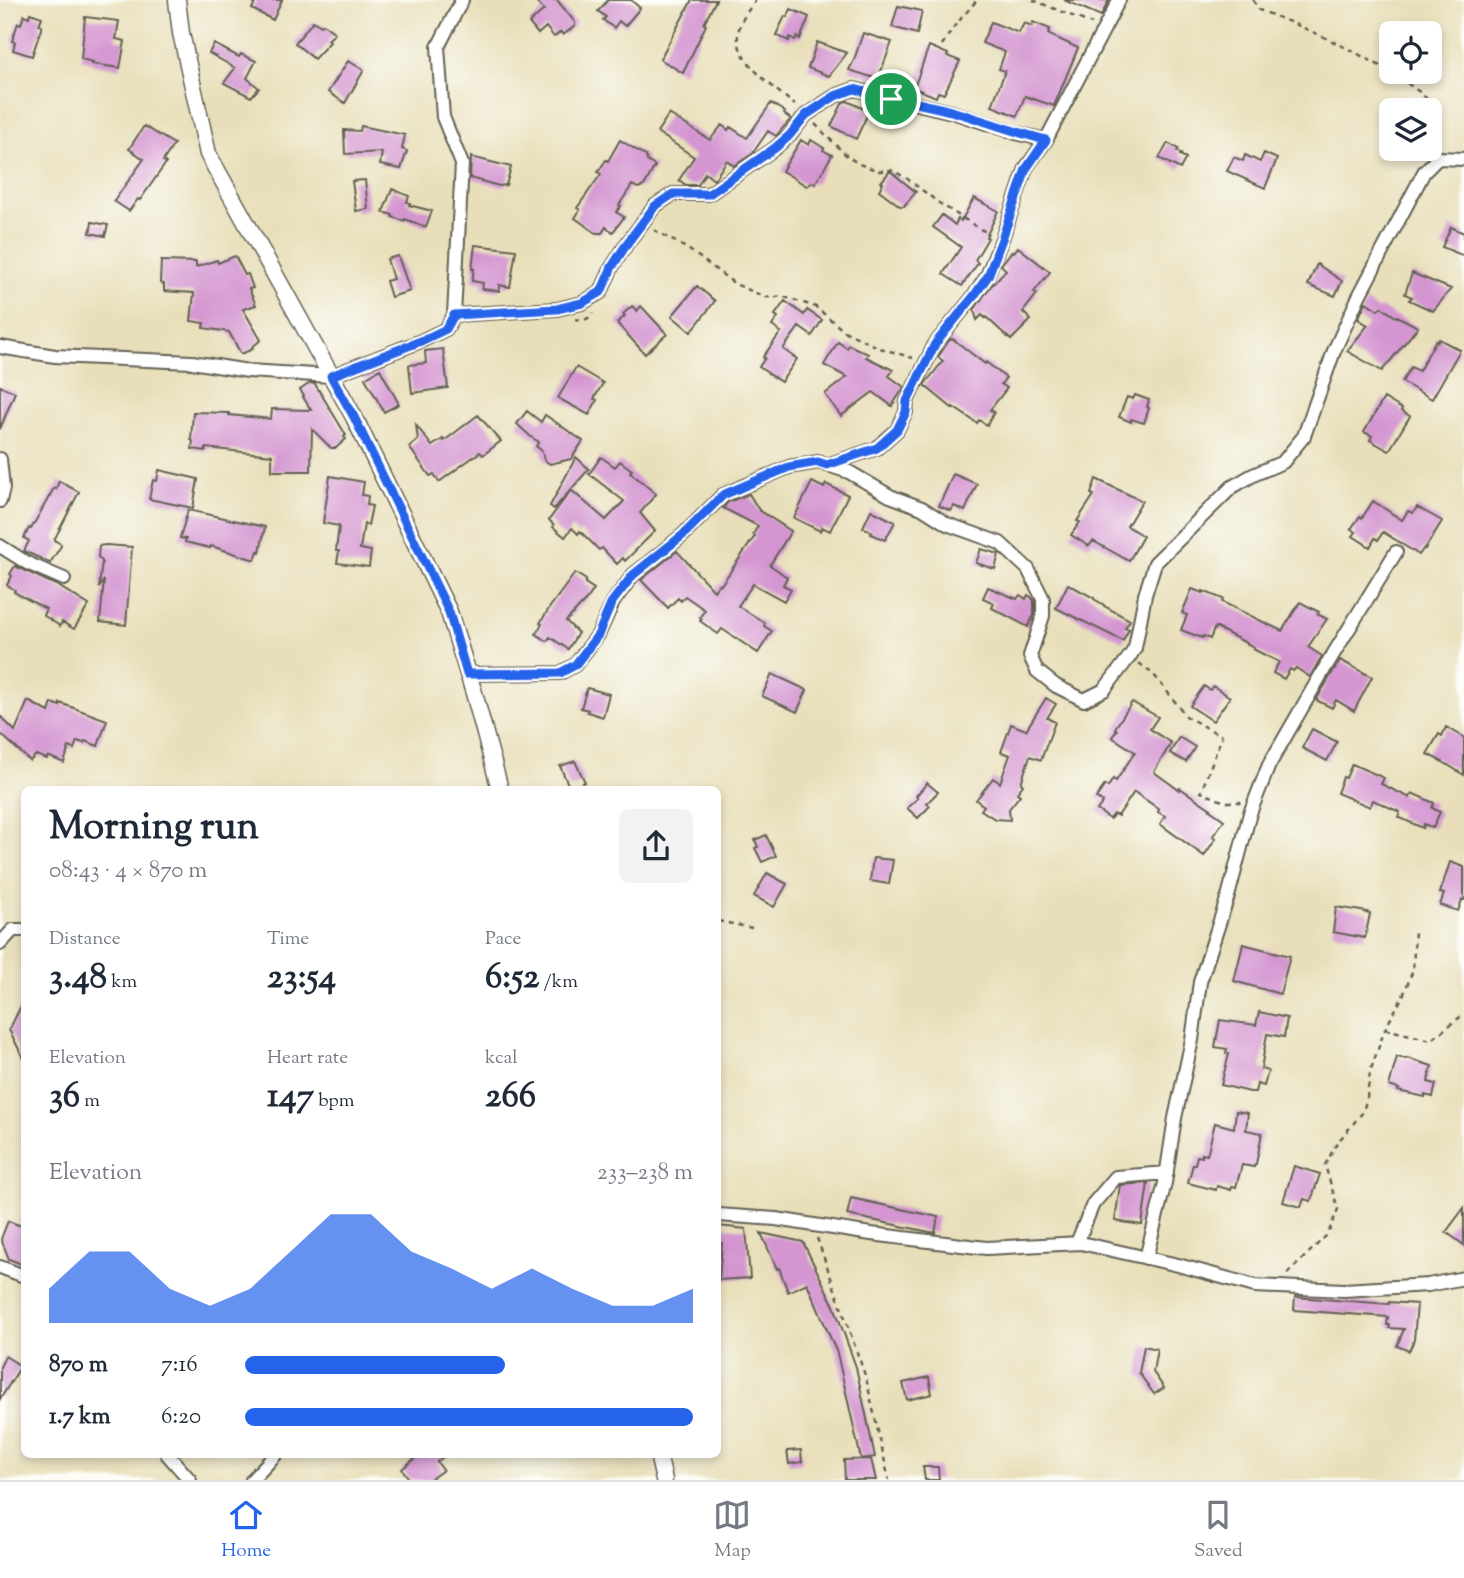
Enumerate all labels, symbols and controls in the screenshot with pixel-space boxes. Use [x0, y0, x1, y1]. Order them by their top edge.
map controls [1379, 21, 1442, 161]
button: locate [1379, 21, 1442, 84]
pin [861, 69, 921, 129]
icon: arrive [872, 80, 910, 118]
button: layers [1379, 98, 1442, 161]
text: Morning run [49, 802, 259, 856]
button: share [619, 809, 693, 883]
text: 08:43 · 4 × 870 m [49, 855, 207, 888]
text: Distance [49, 926, 121, 953]
text: Time [267, 926, 309, 953]
text: Pace [485, 926, 521, 953]
text: 3.48 [49, 953, 107, 1004]
text: 23:54 [267, 953, 336, 1004]
text: 6:52 [485, 953, 540, 1004]
text: km [107, 969, 137, 996]
text: /km [540, 969, 578, 996]
text: Elevation [49, 1045, 126, 1072]
text: Heart rate [267, 1045, 348, 1072]
text: kcal [485, 1045, 518, 1072]
text: 36 [49, 1072, 80, 1123]
text: 147 [267, 1072, 314, 1123]
text: 266 [485, 1072, 536, 1123]
text: m [80, 1088, 100, 1115]
text: bpm [314, 1088, 355, 1115]
text: Elevation [49, 1157, 142, 1190]
text: 233–238 m [597, 1157, 693, 1190]
text: 870 m [49, 1349, 108, 1382]
text: 7:16 [161, 1349, 198, 1382]
text: 1.7 km [49, 1401, 111, 1434]
text: 6:20 [161, 1401, 201, 1434]
tab: Home [221, 1496, 271, 1565]
tab: Map [713, 1496, 751, 1565]
tab: Saved [1194, 1496, 1243, 1565]

